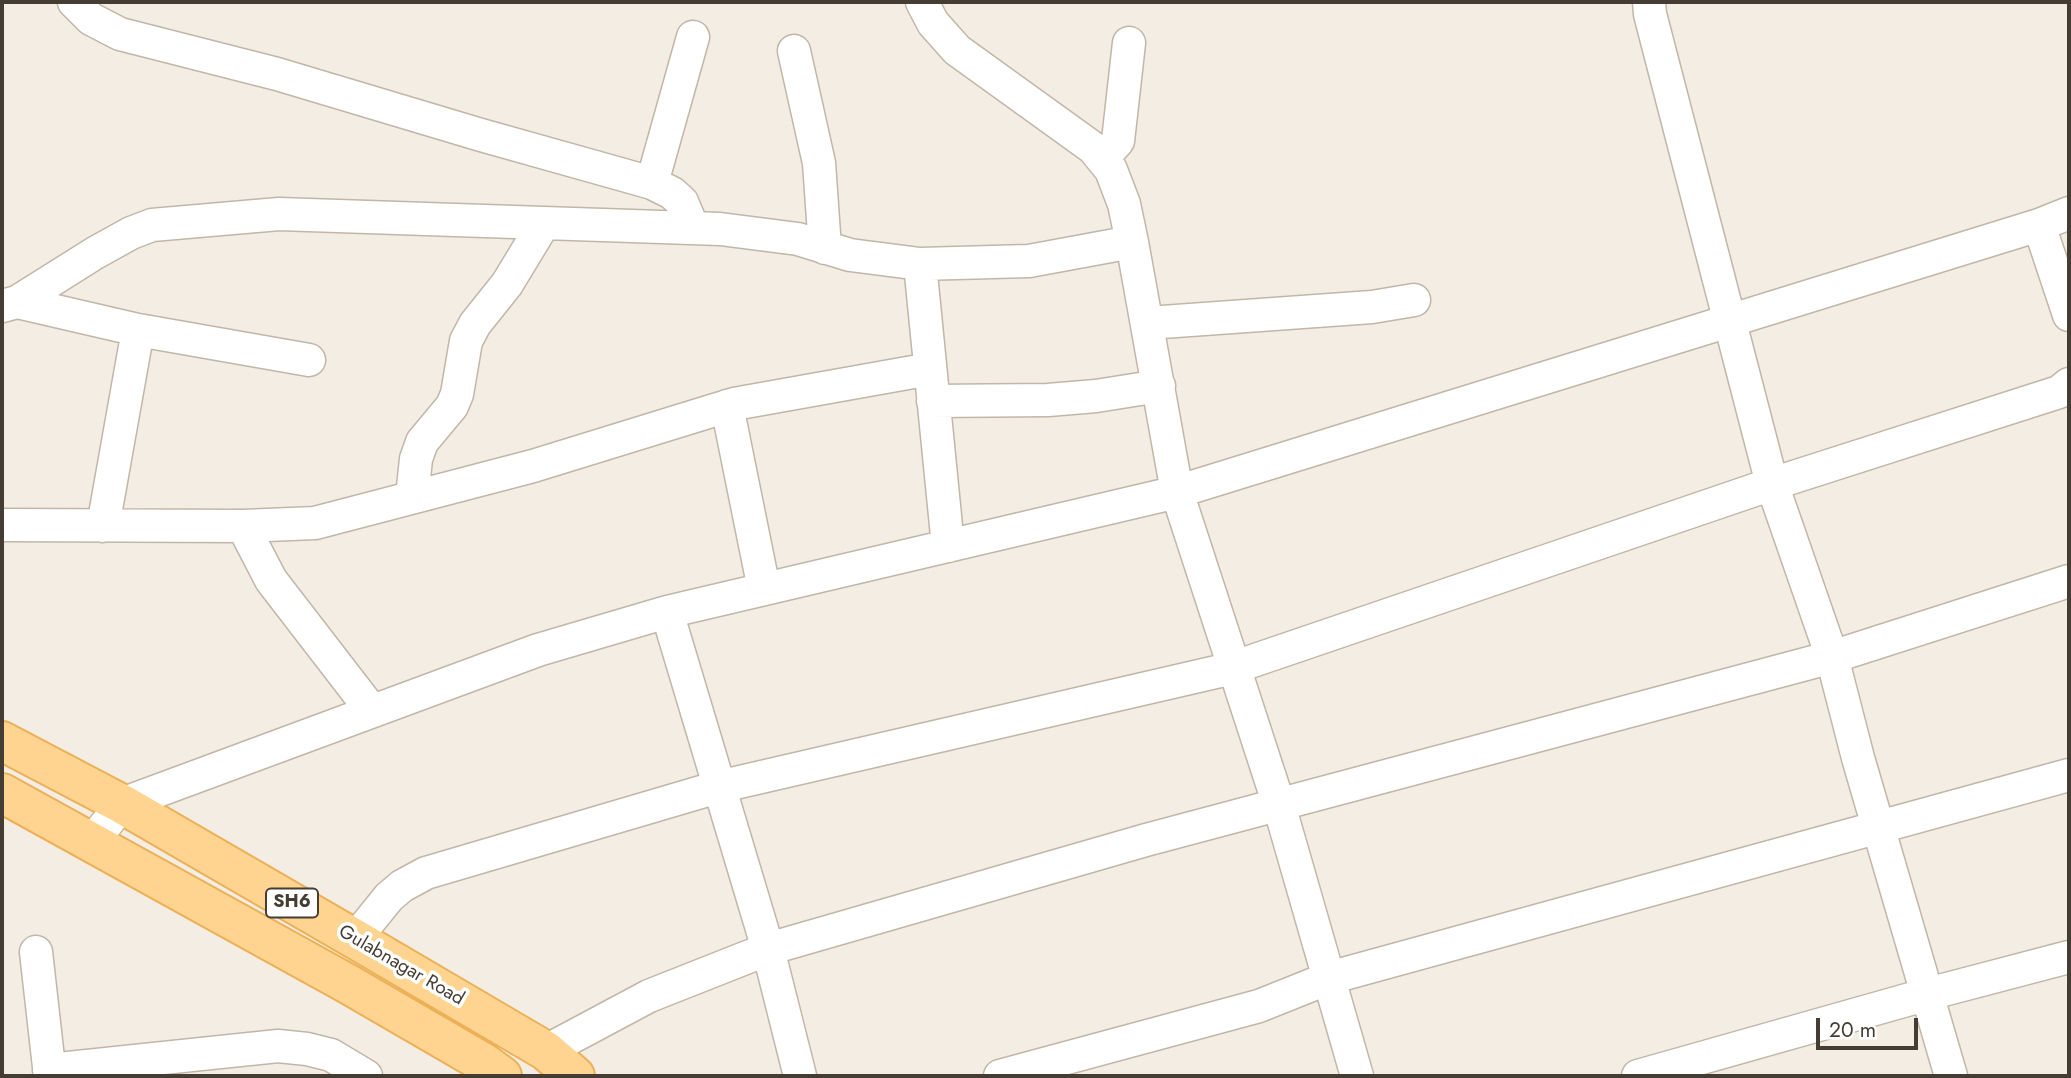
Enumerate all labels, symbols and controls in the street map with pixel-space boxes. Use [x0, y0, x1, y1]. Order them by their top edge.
road number: SH6 [266, 888, 318, 918]
street label: Gulabnagar Road [334, 921, 468, 1011]
scale bar [1819, 1004, 1920, 1048]
text: 20 m [1829, 1015, 1876, 1045]

